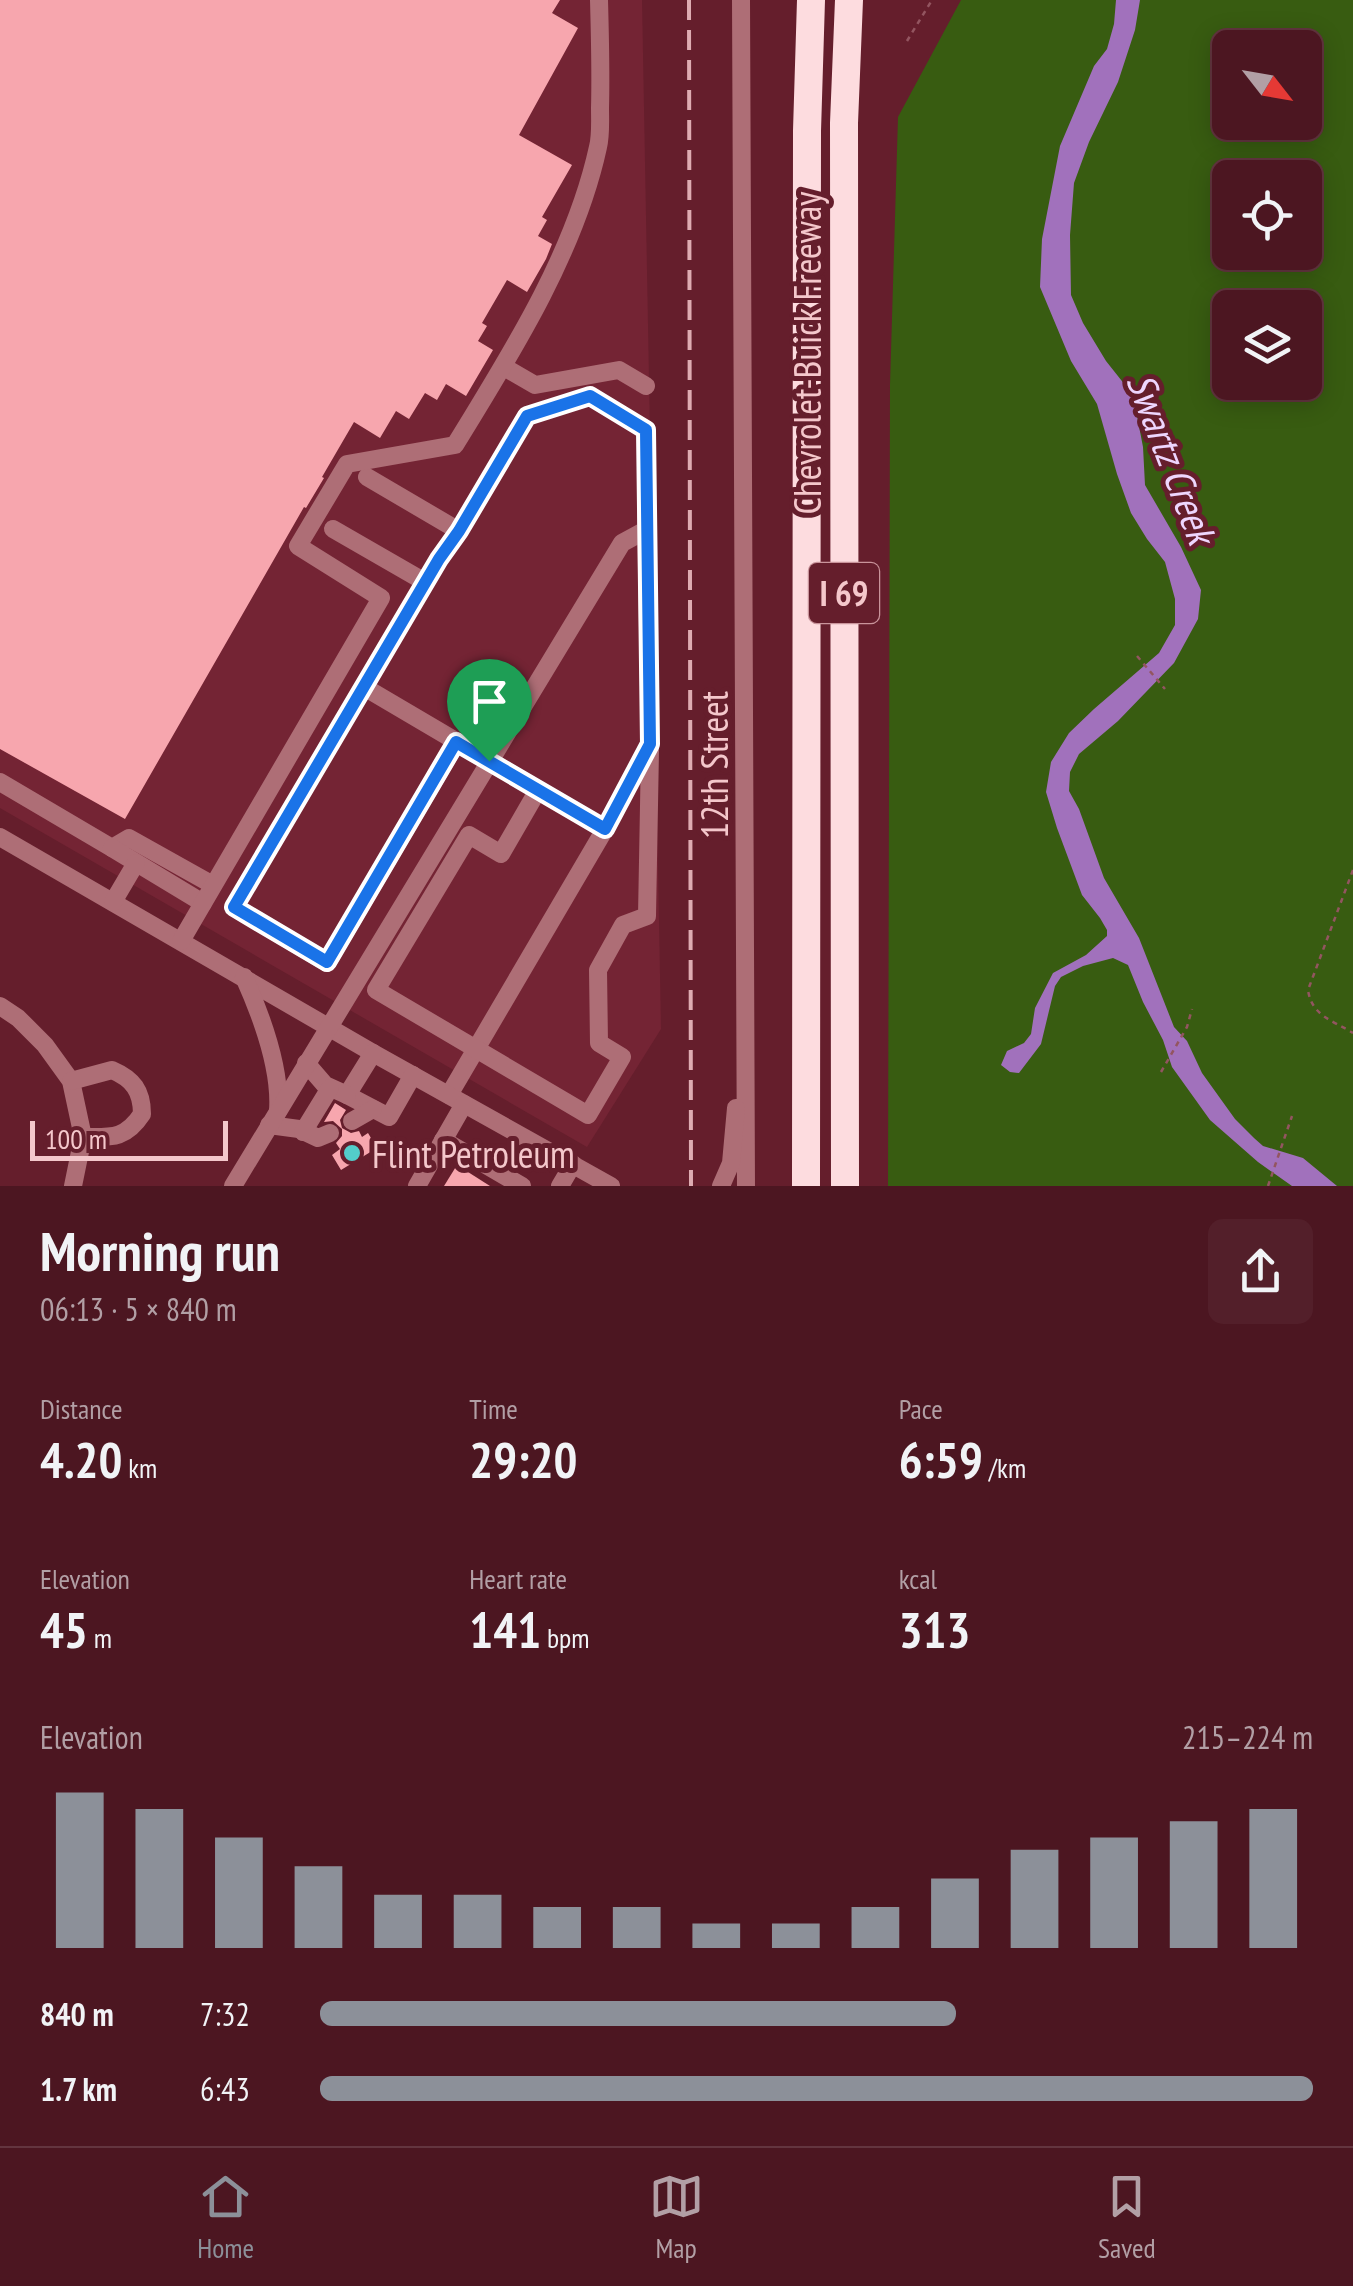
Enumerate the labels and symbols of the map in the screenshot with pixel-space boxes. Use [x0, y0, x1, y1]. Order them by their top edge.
north arrow [1212, 30, 1322, 140]
street label: Chevrolet-Buick Freeway [782, 191, 831, 514]
water label: Swartz Creek [1116, 365, 1230, 555]
road number: I 69 [809, 563, 879, 623]
pin [447, 659, 532, 762]
street label: 12th Street [689, 690, 738, 839]
scale bar [30, 1116, 228, 1160]
place label: Flint Petroleum [372, 1129, 575, 1178]
marker: Flint Petroleum [341, 1142, 363, 1164]

